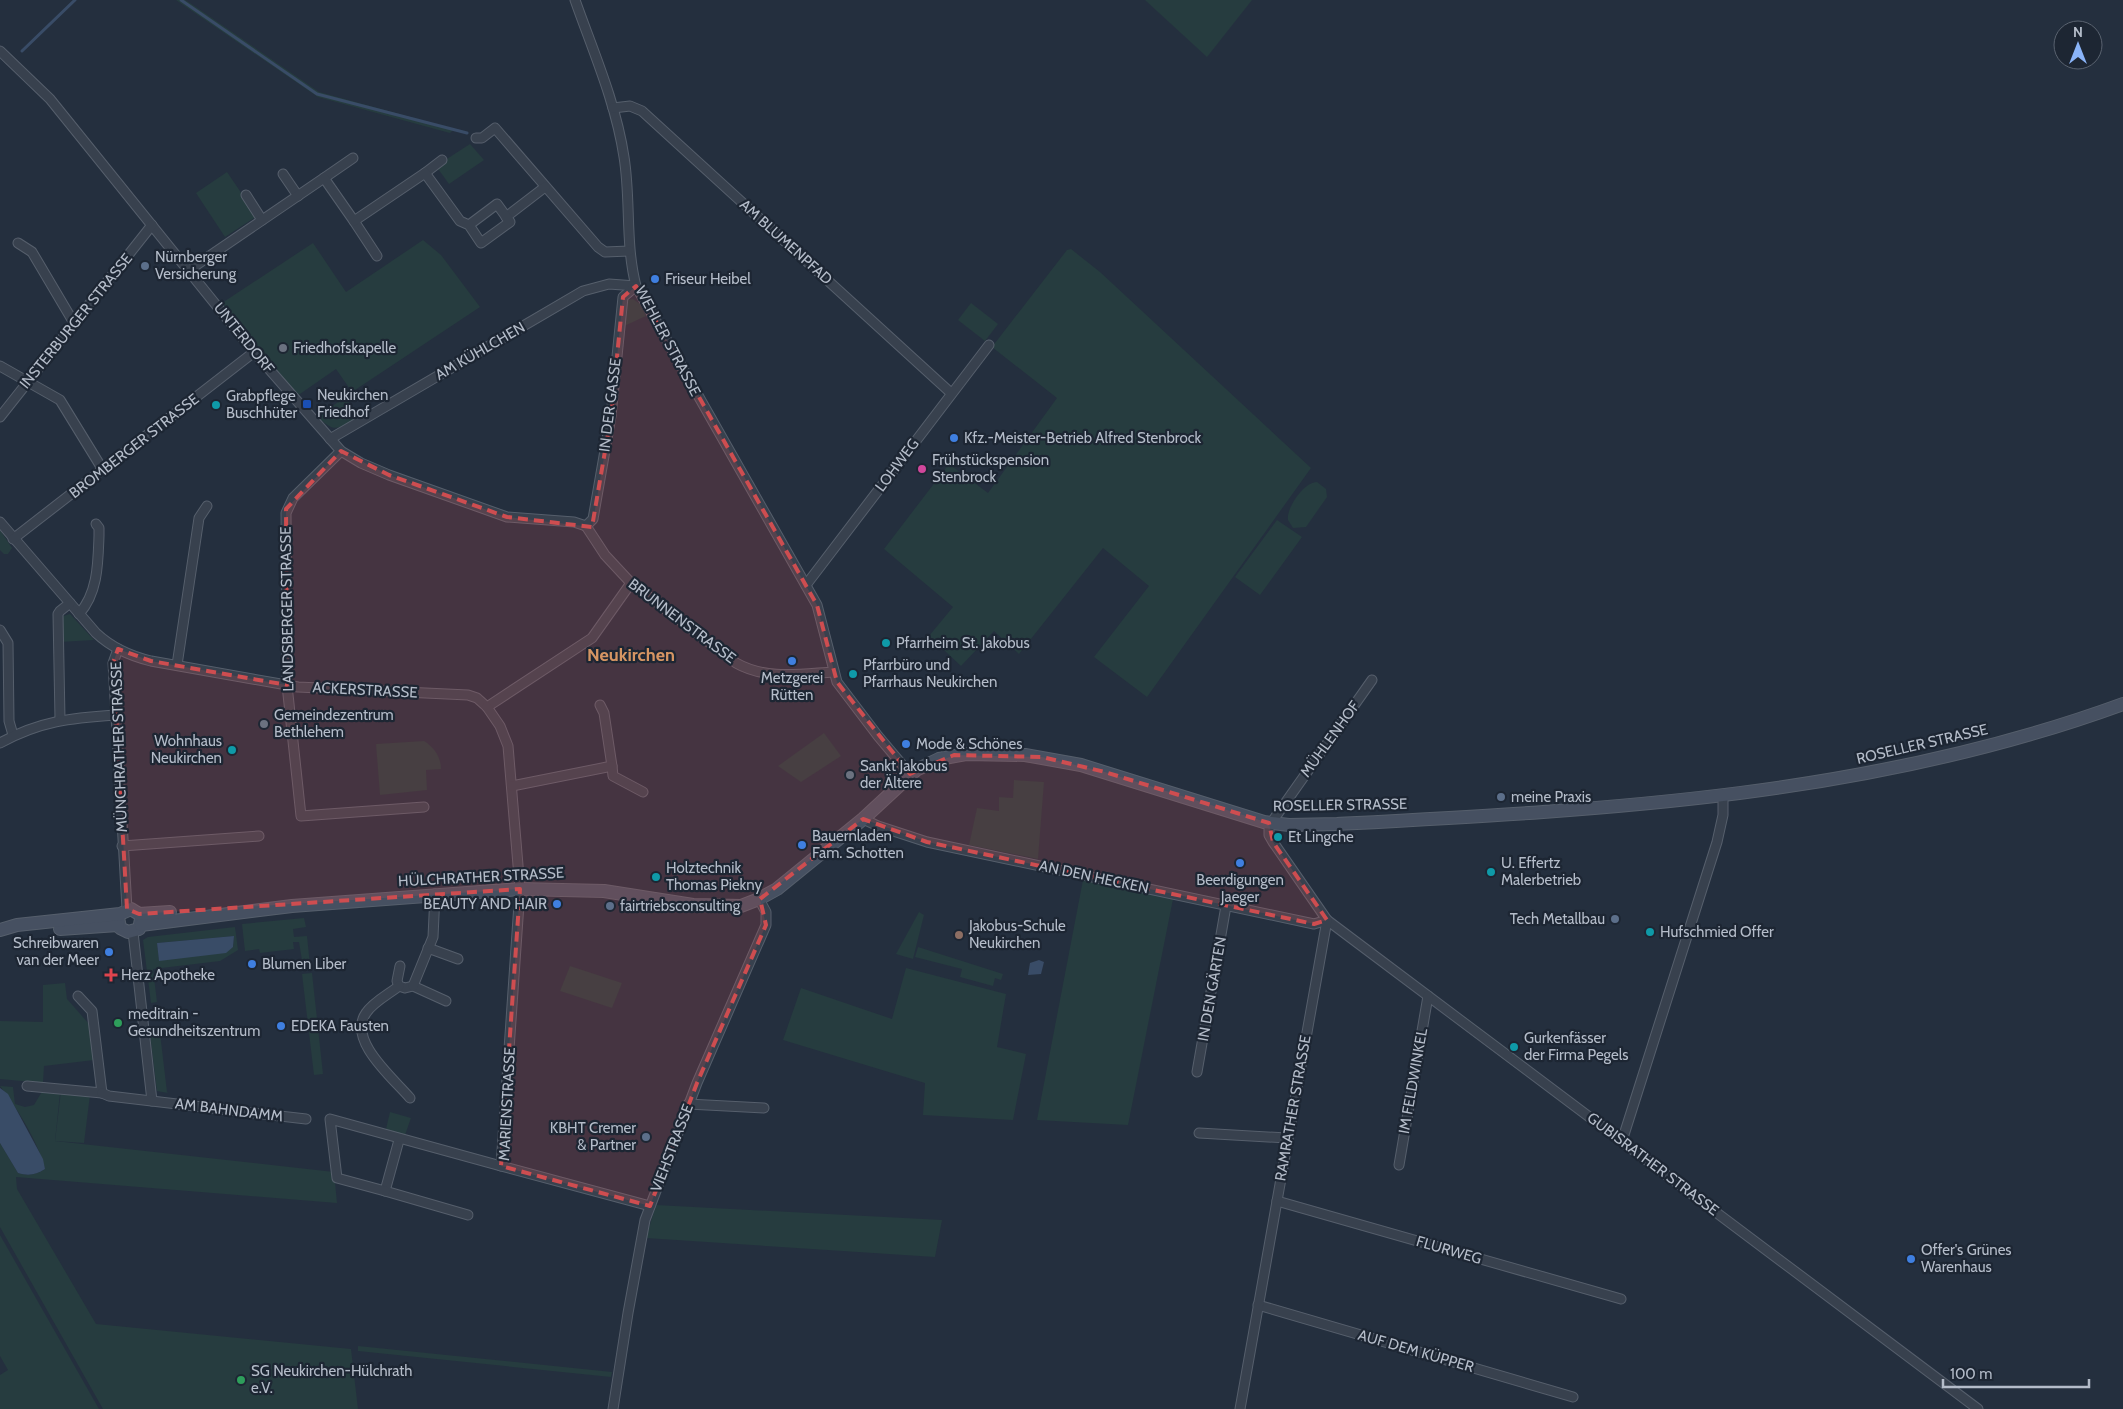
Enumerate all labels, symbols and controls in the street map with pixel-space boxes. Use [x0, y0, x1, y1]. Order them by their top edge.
north arrow [2053, 20, 2103, 70]
text: N [2073, 23, 2083, 41]
street label: AM BLUMENPFAD [736, 196, 836, 288]
place label: Nürnberger Versicherung [155, 248, 237, 283]
street label: INSTERBURGER STRASSE [16, 250, 136, 392]
marker: Nürnberger Versicherung [139, 260, 151, 272]
place label: Friseur Heibel [665, 270, 751, 288]
marker: Friseur Heibel [649, 273, 661, 285]
street label: WEHLER STRASSE [631, 283, 705, 399]
street label: UNTERDORF [210, 299, 278, 377]
street label: AM KÜHLCHEN [432, 318, 528, 384]
place label: Friedhofskapelle [293, 339, 396, 357]
marker: Friedhofskapelle [277, 342, 289, 354]
street label: IN DER GASSE [595, 357, 625, 453]
place label: Neukirchen Friedhof [317, 386, 388, 421]
place label: Grabpflege Buschhüter [226, 387, 298, 422]
street label: BROMBERGER STRASSE [66, 390, 202, 502]
marker: Neukirchen Friedhof [301, 398, 313, 410]
marker: Grabpflege Buschhüter [210, 399, 222, 411]
place label: Kfz.-Meister-Betrieb Alfred Stenbrock [964, 429, 1201, 447]
marker: Kfz.-Meister-Betrieb Alfred Stenbrock [948, 432, 960, 444]
street label: LOHWEG [871, 435, 923, 495]
place label: Frühstückspension Stenbrock [932, 451, 1049, 486]
marker: Frühstückspension Stenbrock [916, 463, 928, 475]
street label: LANDSBERGER STRASSE [277, 526, 297, 692]
street label: BRUNNENSTRASSE [625, 575, 739, 667]
place label: Pfarrheim St. Jakobus [896, 634, 1030, 652]
marker: Pfarrheim St. Jakobus [880, 637, 892, 649]
district label: Neukirchen [587, 644, 675, 666]
marker: Metzgerei Rütten [786, 655, 798, 667]
place label: Pfarrbüro und Pfarrhaus Neukirchen [863, 656, 997, 691]
street label: MÜNCHRATHER STRASSE [107, 661, 131, 833]
marker: Pfarrbüro und Pfarrhaus Neukirchen [847, 668, 859, 680]
place label: Metzgerei Rütten [761, 669, 823, 704]
street label: ACKERSTRASSE [312, 678, 418, 702]
street label: MÜHLENHOF [1296, 697, 1364, 781]
place label: Gemeindezentrum Bethlehem [274, 706, 394, 741]
marker: Gemeindezentrum Bethlehem [258, 718, 270, 730]
street label: ROSELLER STRASSE [1855, 720, 1989, 768]
place label: Wohnhaus Neukirchen [151, 732, 222, 767]
place label: Mode & Schönes [916, 735, 1022, 753]
marker: Mode & Schönes [900, 738, 912, 750]
marker: Wohnhaus Neukirchen [226, 744, 238, 756]
place label: Sankt Jakobus der Ältere [860, 757, 947, 792]
marker: Sankt Jakobus der Ältere [844, 769, 856, 781]
place label: meine Praxis [1511, 788, 1591, 806]
marker: meine Praxis [1495, 791, 1507, 803]
street label: ROSELLER STRASSE [1273, 795, 1407, 815]
place label: Bauernladen Fam. Schotten [812, 827, 904, 862]
place label: Et Lingche [1288, 828, 1354, 846]
marker: Et Lingche [1272, 831, 1284, 843]
marker: Bauernladen Fam. Schotten [796, 839, 808, 851]
place label: U. Effertz Malerbetrieb [1501, 854, 1581, 889]
street label: AN DEN HECKEN [1038, 857, 1150, 897]
marker: Beerdigungen Jaeger [1234, 857, 1246, 869]
place label: Holztechnik Thomas Piekny [666, 859, 762, 894]
street label: HÜLCHRATHER STRASSE [398, 864, 564, 890]
marker: U. Effertz Malerbetrieb [1485, 866, 1497, 878]
marker: Holztechnik Thomas Piekny [650, 871, 662, 883]
place label: Beerdigungen Jaeger [1196, 871, 1284, 906]
place label: BEAUTY AND HAIR [423, 895, 547, 913]
place label: fairtriebsconsulting [620, 897, 741, 915]
marker: BEAUTY AND HAIR [551, 898, 563, 910]
marker: fairtriebsconsulting [604, 900, 616, 912]
place label: Tech Metallbau [1510, 910, 1605, 928]
marker: Tech Metallbau [1609, 913, 1621, 925]
place label: Jakobus-Schule Neukirchen [968, 917, 1066, 952]
place label: Hufschmied Offer [1660, 923, 1774, 941]
marker: Hufschmied Offer [1644, 926, 1656, 938]
marker: Jakobus-Schule Neukirchen [953, 929, 965, 941]
place label: Schreibwaren van der Meer [13, 934, 99, 969]
street label: IN DEN GÄRTEN [1194, 935, 1230, 1043]
marker: Schreibwaren van der Meer [103, 946, 115, 958]
place label: Blumen Liber [262, 955, 347, 973]
marker: Blumen Liber [246, 958, 258, 970]
place label: Herz Apotheke [121, 966, 215, 984]
marker: Herz Apotheke [105, 969, 117, 981]
place label: meditrain - Gesundheitszentrum [128, 1005, 260, 1040]
marker: meditrain - Gesundheitszentrum [112, 1017, 124, 1029]
place label: EDEKA Fausten [291, 1017, 389, 1035]
marker: EDEKA Fausten [275, 1020, 287, 1032]
street label: IM FELDWINKEL [1395, 1026, 1431, 1135]
place label: Gurkenfässer der Firma Pegels [1524, 1029, 1628, 1064]
street label: RAMRATHER STRASSE [1271, 1034, 1315, 1182]
marker: Gurkenfässer der Firma Pegels [1508, 1041, 1520, 1053]
street label: MARIENSTRASSE [495, 1047, 519, 1161]
street label: AM BAHNDAMM [174, 1094, 284, 1126]
street label: VIEHSTRASSE [647, 1101, 697, 1195]
street label: GUBISRATHER STRASSE [1584, 1109, 1722, 1219]
place label: KBHT Cremer & Partner [550, 1119, 636, 1154]
marker: KBHT Cremer & Partner [640, 1131, 652, 1143]
street label: FLURWEG [1414, 1232, 1484, 1268]
place label: Offer's Grünes Warenhaus [1921, 1241, 2012, 1276]
marker: Offer's Grünes Warenhaus [1905, 1253, 1917, 1265]
street label: AUF DEM KÜPPER [1356, 1326, 1476, 1376]
scale bar [1943, 1356, 2089, 1388]
place label: SG Neukirchen-Hülchrath e.V. [251, 1362, 412, 1397]
text: 100 m [1950, 1365, 1992, 1383]
marker: SG Neukirchen-Hülchrath e.V. [235, 1374, 247, 1386]

